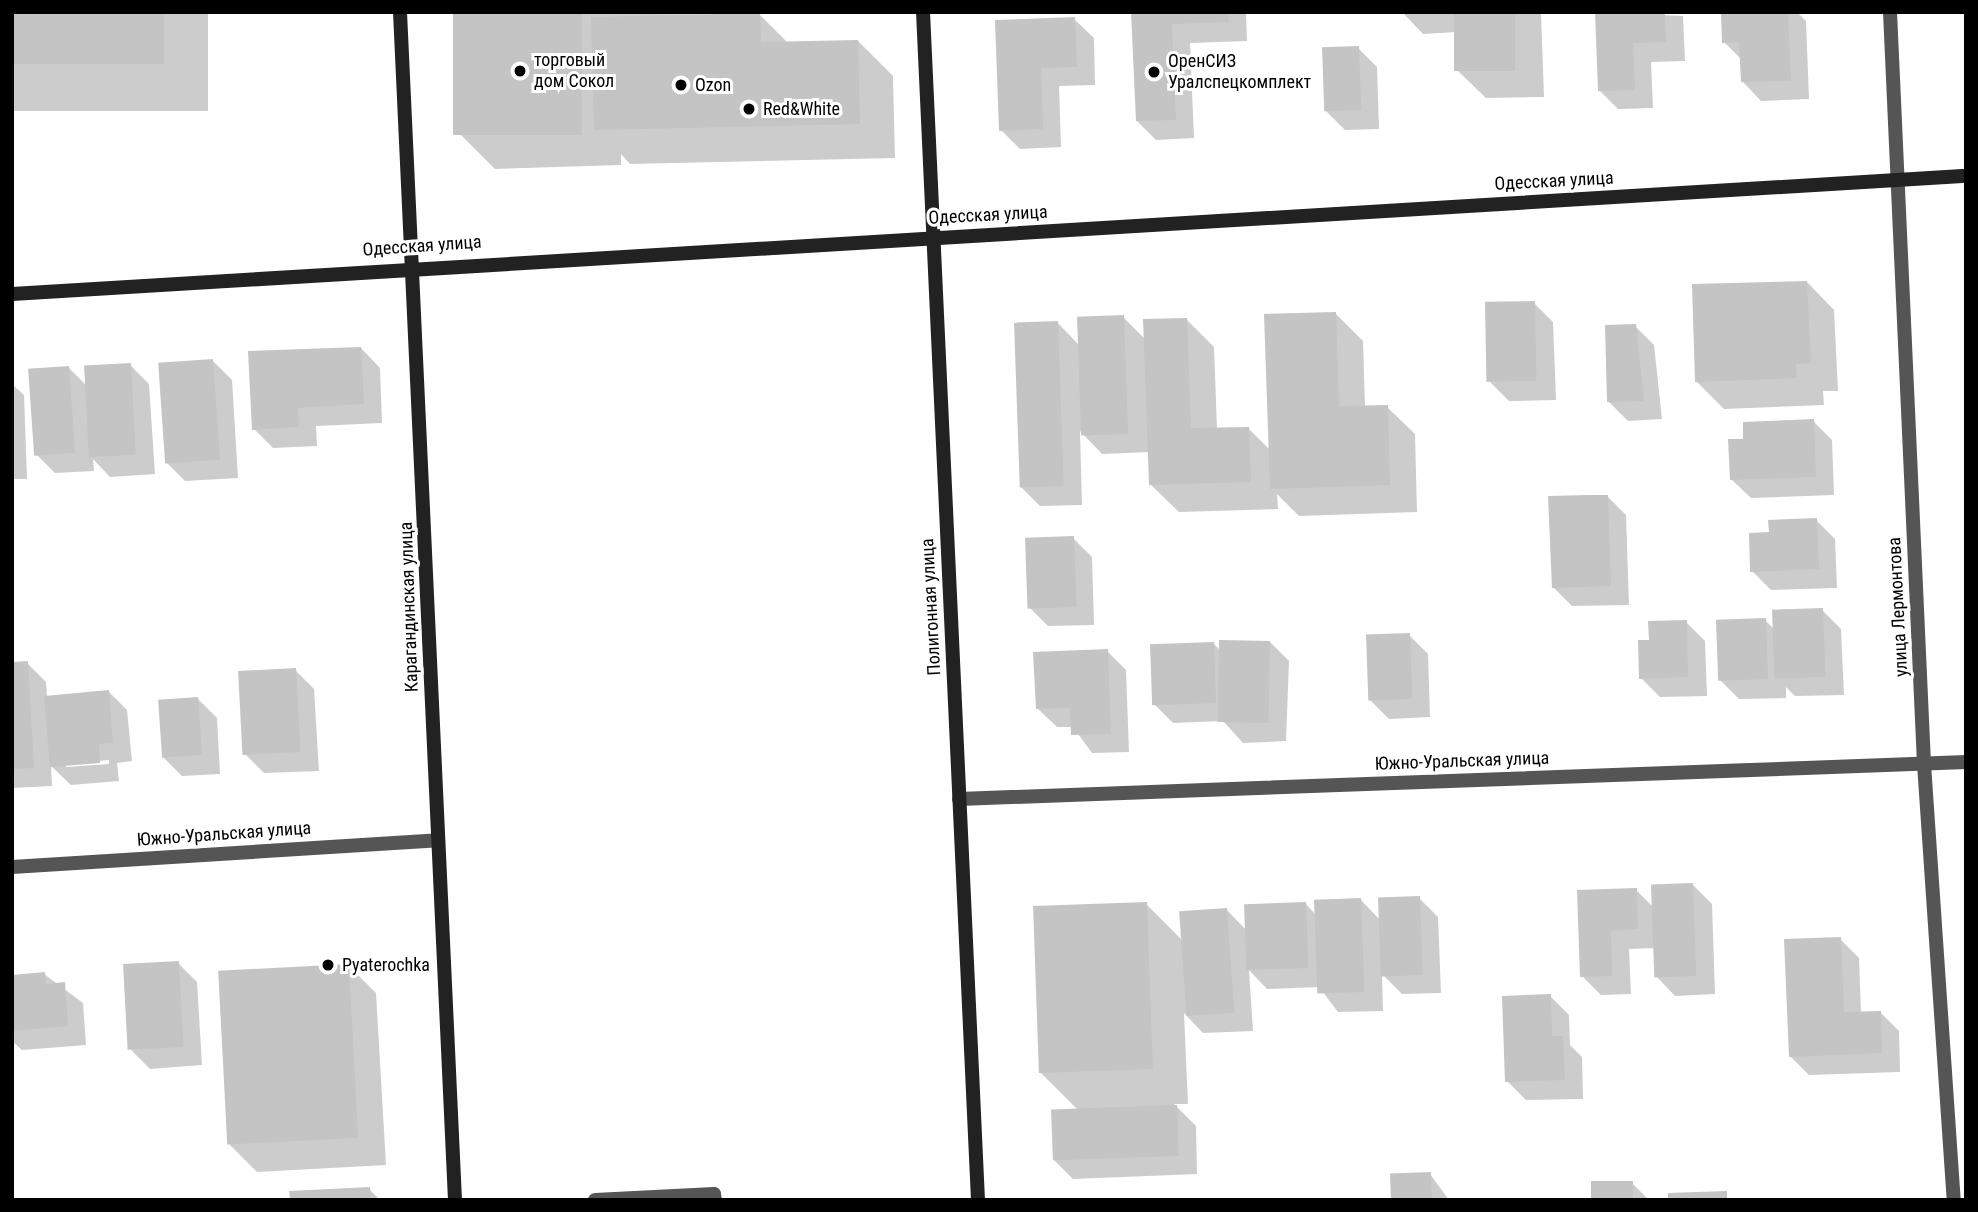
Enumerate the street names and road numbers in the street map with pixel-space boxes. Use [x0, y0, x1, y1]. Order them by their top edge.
street label: Одесская улица [1494, 167, 1614, 195]
street label: Одесская улица [928, 201, 1048, 229]
street label: Одесская улица [362, 231, 482, 261]
street label: Карагандинская улица [395, 521, 423, 693]
street label: улица Лермонтова [1884, 537, 1912, 677]
street label: Полигонная улица [917, 538, 945, 676]
street label: Южно-Уральская улица [1374, 747, 1550, 775]
street label: Южно-Уральская улица [136, 817, 312, 851]

